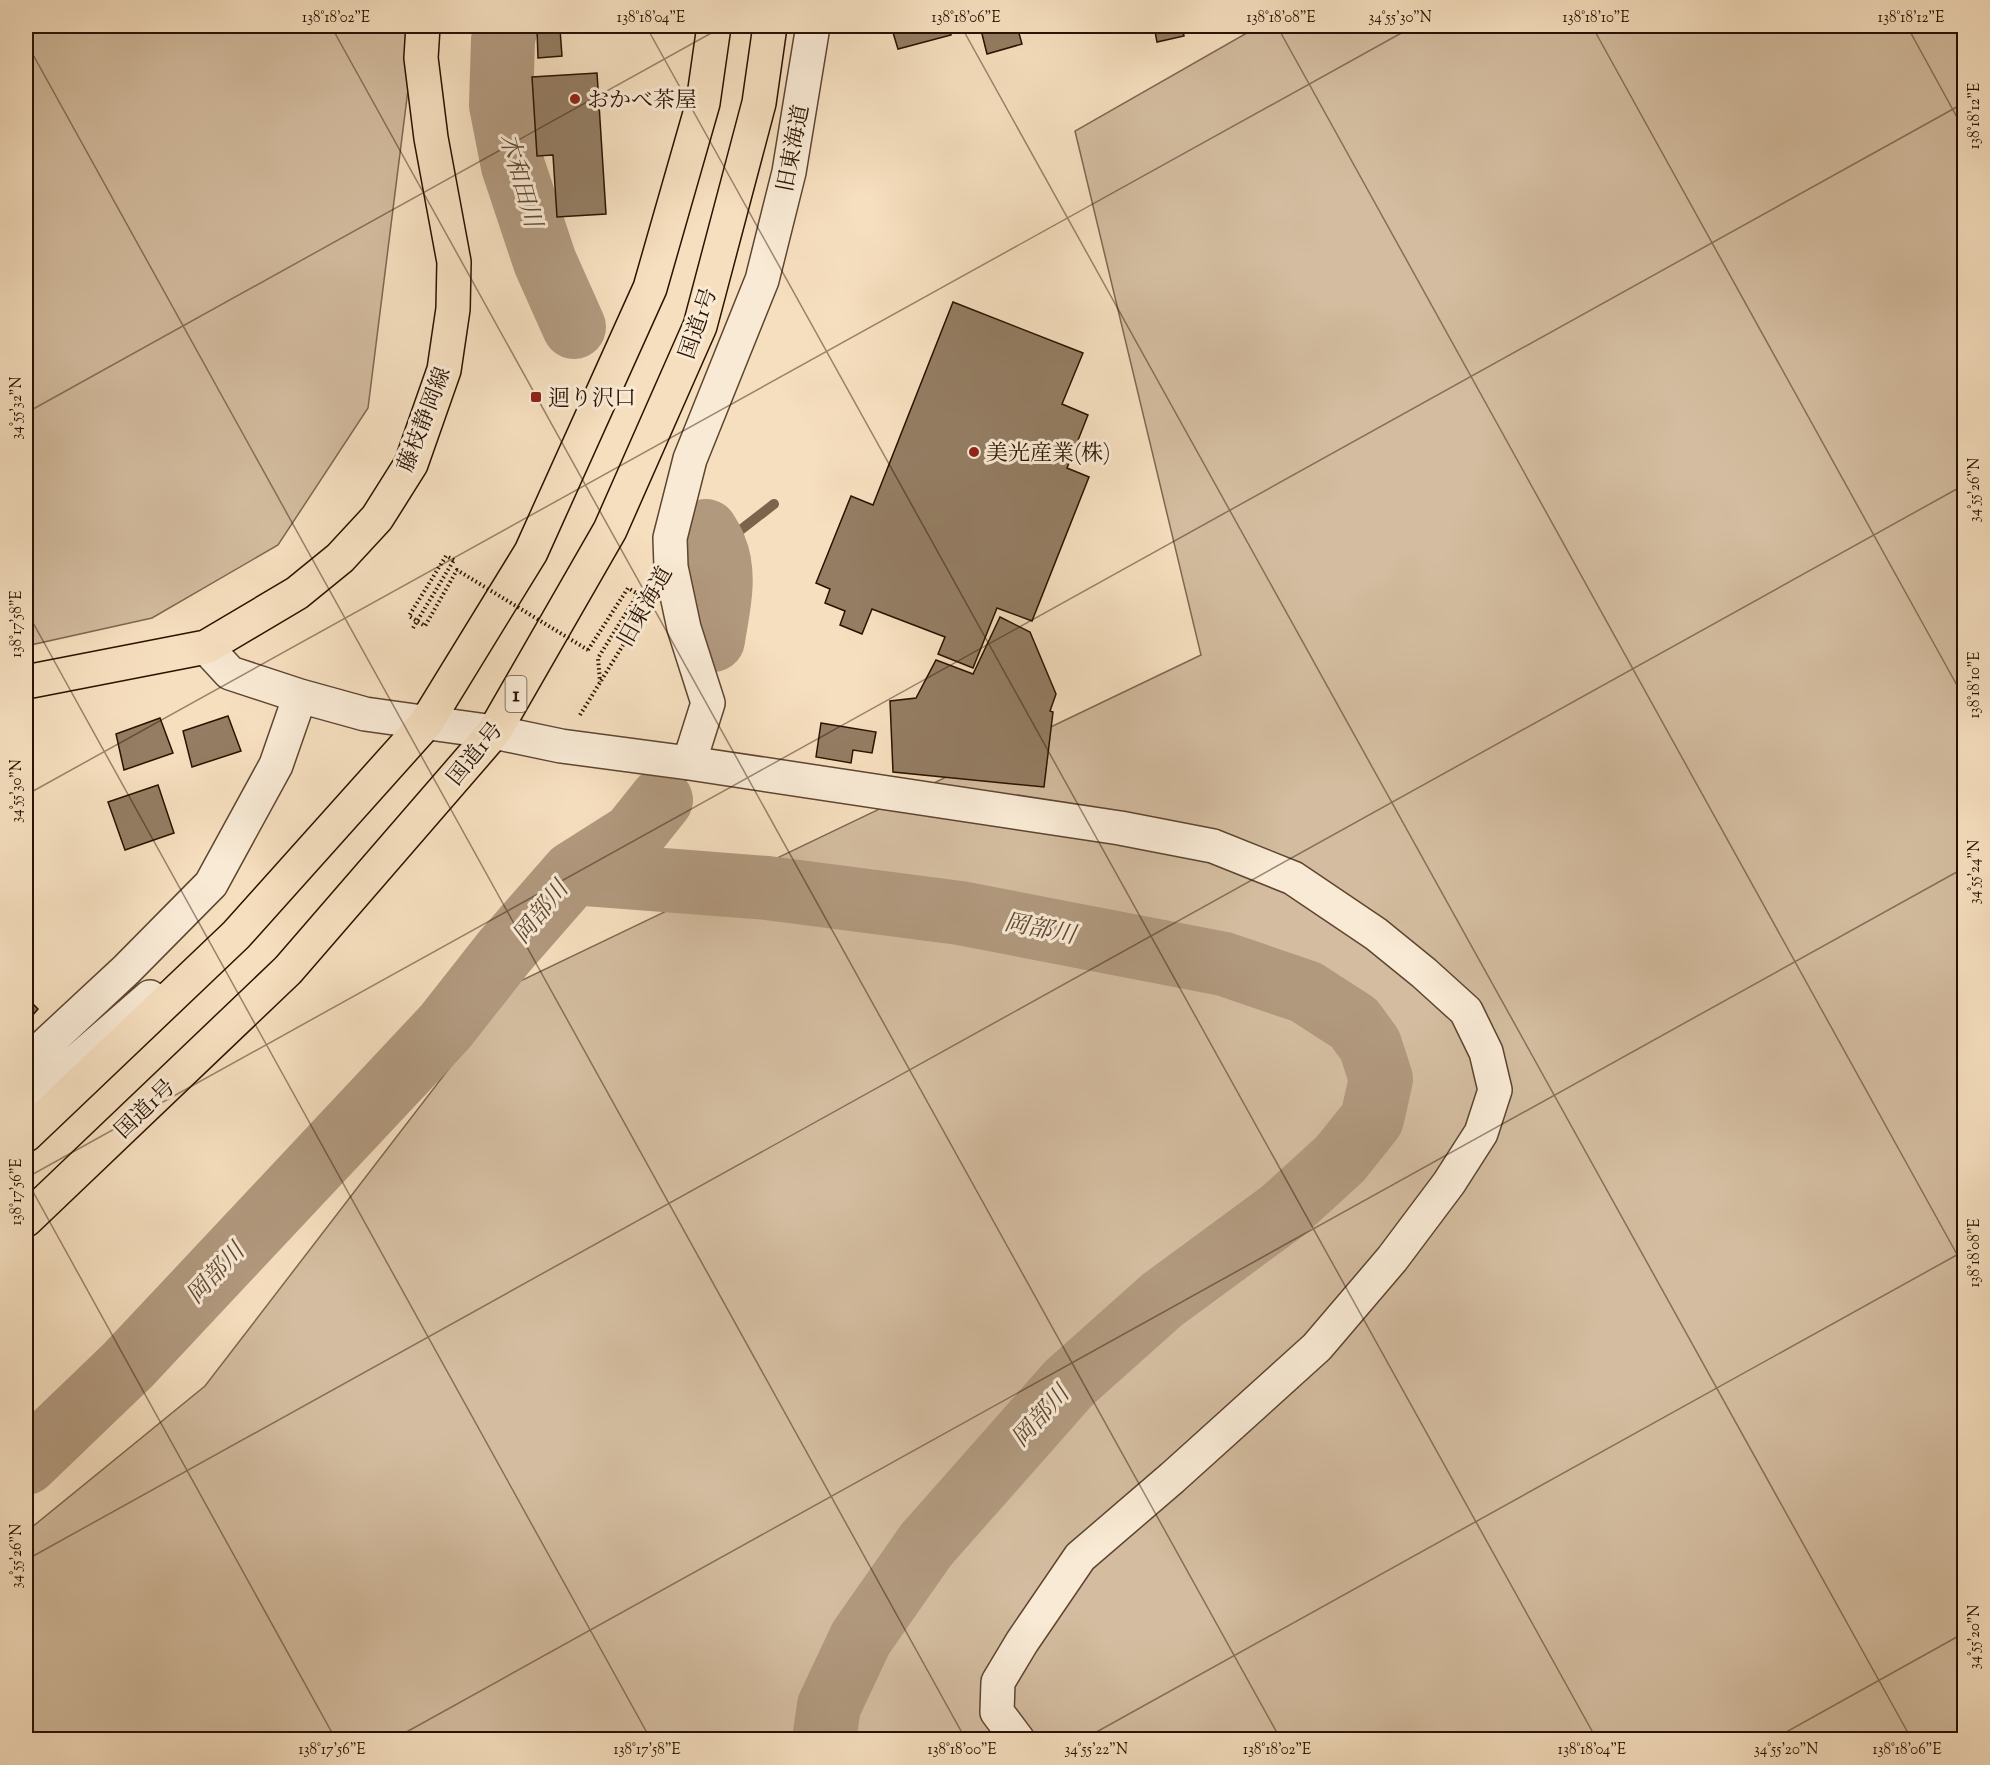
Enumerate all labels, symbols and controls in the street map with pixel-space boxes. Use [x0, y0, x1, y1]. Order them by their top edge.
text: 138°18'02"E [302, 8, 370, 29]
text: 138°18'04"E [617, 8, 685, 29]
text: 138°18'06"E [931, 8, 1001, 29]
text: 138°18'08"E [1246, 8, 1316, 29]
text: 34°55'30"N [1368, 8, 1432, 29]
text: 138°18'10"E [1562, 8, 1630, 29]
text: 138°18'12"E [1878, 8, 1944, 29]
text: 138°18'12"E [1965, 83, 1986, 149]
place label: おかべ茶屋 [587, 86, 697, 118]
marker: おかべ茶屋 [568, 92, 582, 106]
street label: 旧東海道 [771, 102, 819, 195]
water label: 木和田川 [490, 130, 549, 234]
street label: 国道1号 [673, 284, 727, 364]
street label: 藤枝静岡線 [391, 363, 460, 477]
text: 34°55'32"N [7, 377, 28, 439]
place label: 迴り沢口 [548, 384, 636, 416]
marker: 迴り沢口 [529, 390, 543, 404]
place label: 美光産業(株) [986, 439, 1110, 471]
marker: 美光産業(株) [967, 445, 981, 459]
text: 34°55'26"N [1965, 458, 1986, 522]
street label: 旧東海道 [611, 561, 682, 654]
text: 138°17'58"E [7, 590, 28, 658]
text: 138°18'10"E [1965, 651, 1986, 719]
road number: 1 [506, 676, 526, 712]
street label: 国道1号 [441, 716, 512, 794]
text: 34°55'30"N [7, 759, 28, 823]
text: 34°55'24"N [1965, 840, 1986, 904]
water label: 岡部川 [506, 872, 579, 952]
water label: 岡部川 [1001, 906, 1081, 954]
street label: 国道1号 [109, 1073, 184, 1147]
text: 138°17'56"E [7, 1158, 28, 1226]
text: 138°18'08"E [1965, 1218, 1986, 1288]
water label: 岡部川 [179, 1234, 255, 1312]
water label: 岡部川 [1005, 1377, 1080, 1455]
text: 34°55'26"N [7, 1524, 28, 1588]
text: 34°55'20"N [1965, 1605, 1986, 1669]
text: 138°17'56"E [298, 1740, 366, 1761]
text: 138°17'58"E [613, 1740, 681, 1761]
text: 138°18'00"E [927, 1740, 997, 1761]
text: 34°55'22"N [1064, 1740, 1128, 1761]
text: 138°18'02"E [1243, 1740, 1311, 1761]
text: 138°18'04"E [1558, 1740, 1626, 1761]
text: 34°55'20"N [1754, 1740, 1818, 1761]
text: 138°18'06"E [1872, 1740, 1942, 1761]

